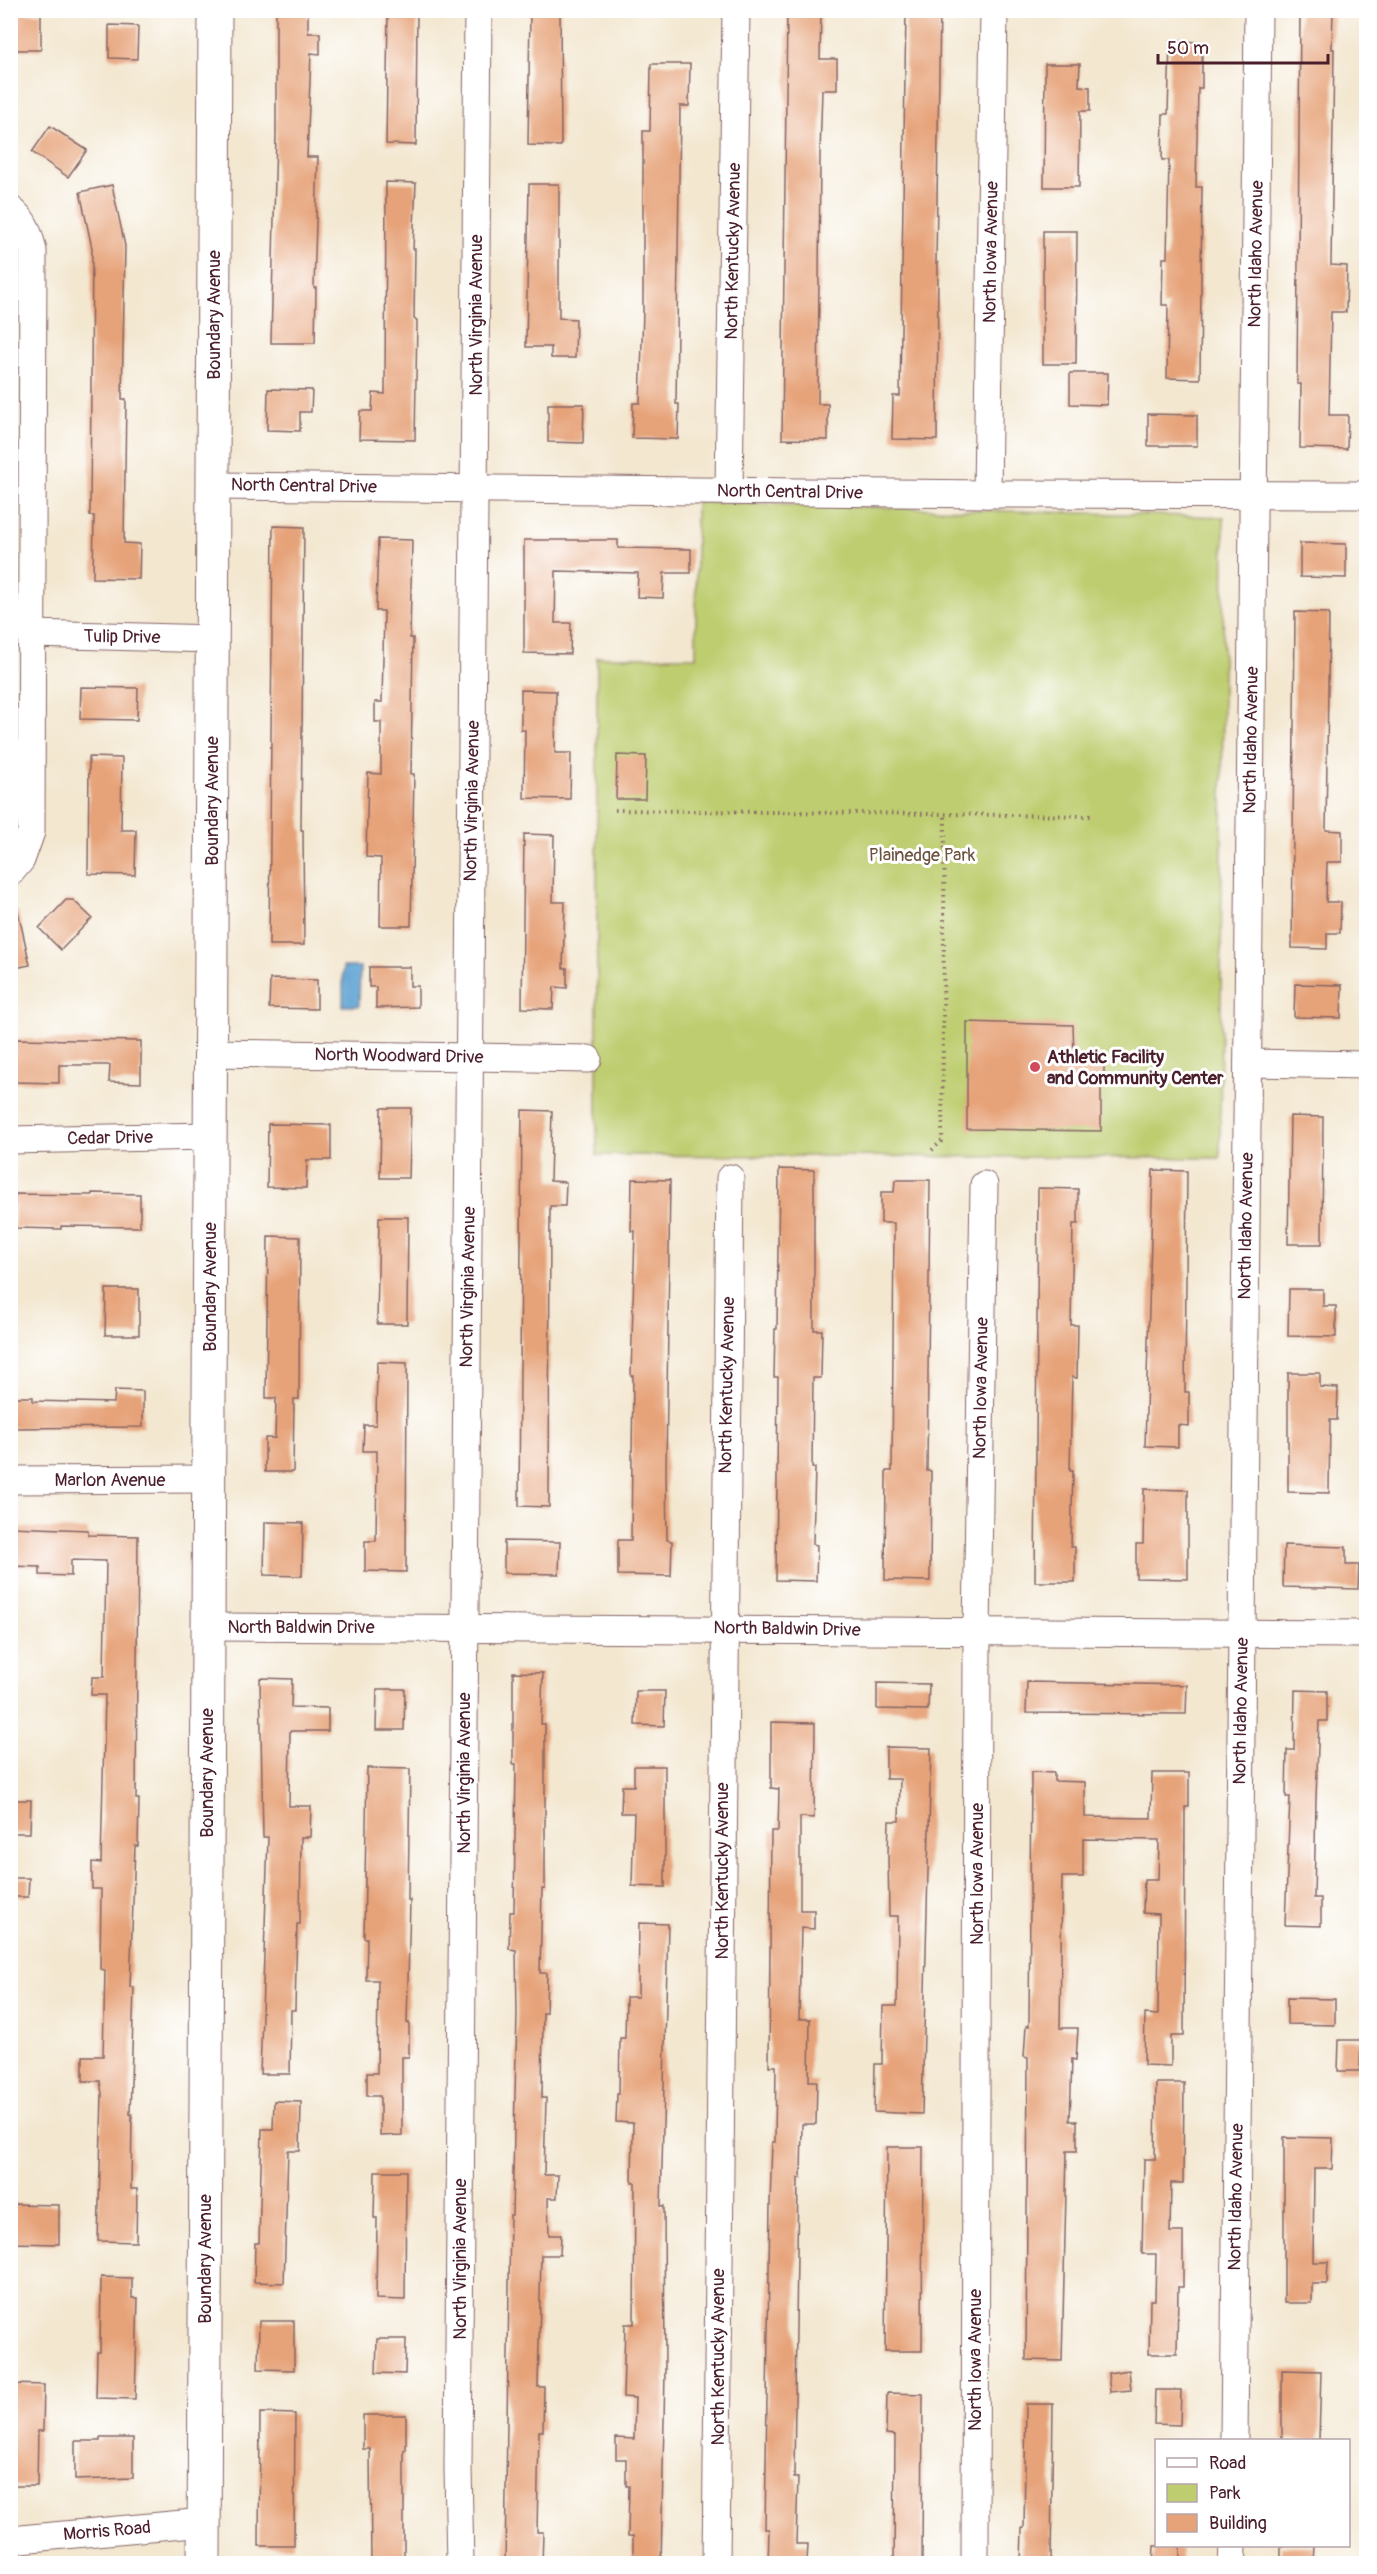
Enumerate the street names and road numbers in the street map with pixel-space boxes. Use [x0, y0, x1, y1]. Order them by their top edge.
street label: North Kentucky Avenue [720, 162, 746, 340]
street label: North Idaho Avenue [1243, 180, 1269, 328]
street label: North Iowa Avenue [978, 181, 1004, 323]
street label: North Virginia Avenue [465, 234, 488, 396]
street label: Boundary Avenue [203, 250, 226, 380]
street label: North Central Drive [231, 473, 377, 499]
street label: North Central Drive [717, 479, 863, 505]
street label: Tulip Drive [83, 625, 161, 649]
street label: North Idaho Avenue [1238, 666, 1264, 814]
street label: North Virginia Avenue [459, 720, 485, 882]
street label: Boundary Avenue [201, 736, 224, 866]
street label: North Woodward Drive [314, 1043, 484, 1069]
street label: Cedar Drive [67, 1126, 153, 1150]
street label: North Idaho Avenue [1233, 1152, 1259, 1300]
street label: North Virginia Avenue [455, 1206, 481, 1368]
street label: Boundary Avenue [199, 1222, 222, 1352]
street label: North Kentucky Avenue [714, 1296, 740, 1474]
street label: North Iowa Avenue [968, 1317, 994, 1459]
street label: Marlon Avenue [55, 1469, 166, 1492]
street label: North Baldwin Drive [227, 1616, 375, 1639]
street label: North Baldwin Drive [713, 1616, 861, 1642]
street label: North Idaho Avenue [1228, 1637, 1254, 1785]
street label: North Virginia Avenue [453, 1692, 476, 1854]
street label: Boundary Avenue [196, 1708, 219, 1838]
street label: North Kentucky Avenue [711, 1782, 734, 1960]
street label: North Iowa Avenue [966, 1803, 989, 1945]
street label: North Idaho Avenue [1223, 2123, 1249, 2271]
street label: North Virginia Avenue [449, 2178, 472, 2340]
street label: Boundary Avenue [194, 2194, 217, 2324]
street label: North Kentucky Avenue [707, 2268, 730, 2446]
street label: North Iowa Avenue [964, 2289, 987, 2431]
street label: Morris Road [62, 2516, 152, 2546]

